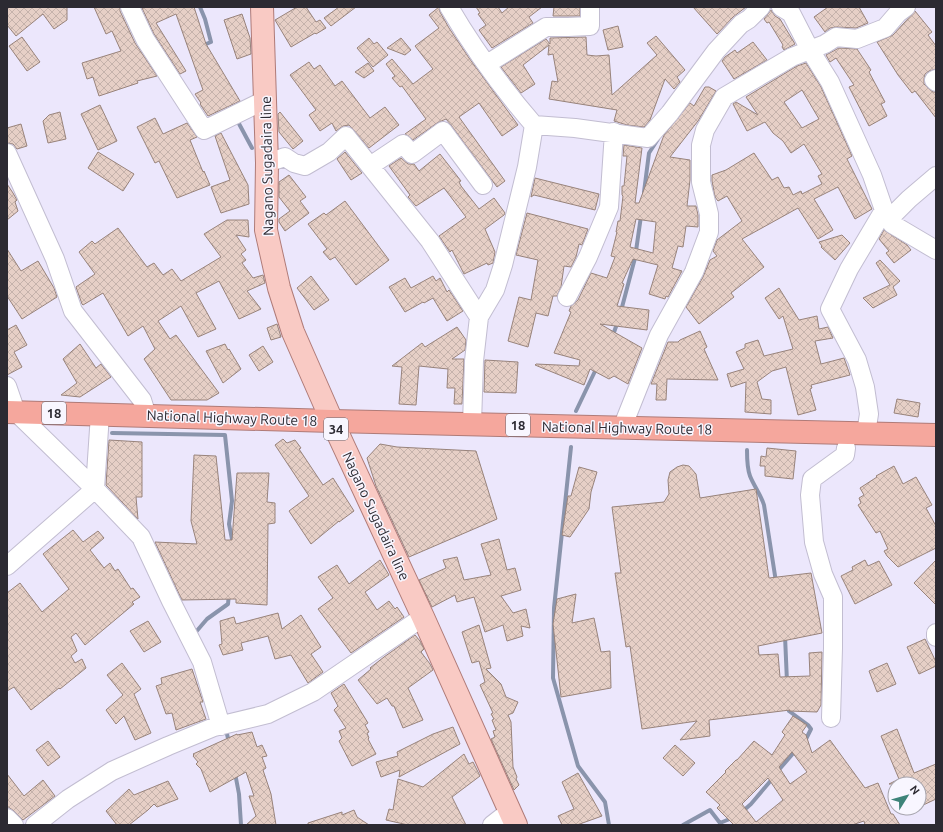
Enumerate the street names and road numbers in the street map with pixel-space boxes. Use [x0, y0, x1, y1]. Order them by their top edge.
street label: Nagano Sugadaira line [258, 96, 276, 236]
road number: 18 [42, 402, 66, 424]
street label: National Highway Route 18 [146, 407, 318, 429]
road number: 18 [506, 414, 530, 436]
road number: 34 [324, 418, 348, 440]
street label: National Highway Route 18 [542, 419, 713, 437]
street label: Nagano Sugadaira line [339, 449, 413, 583]

